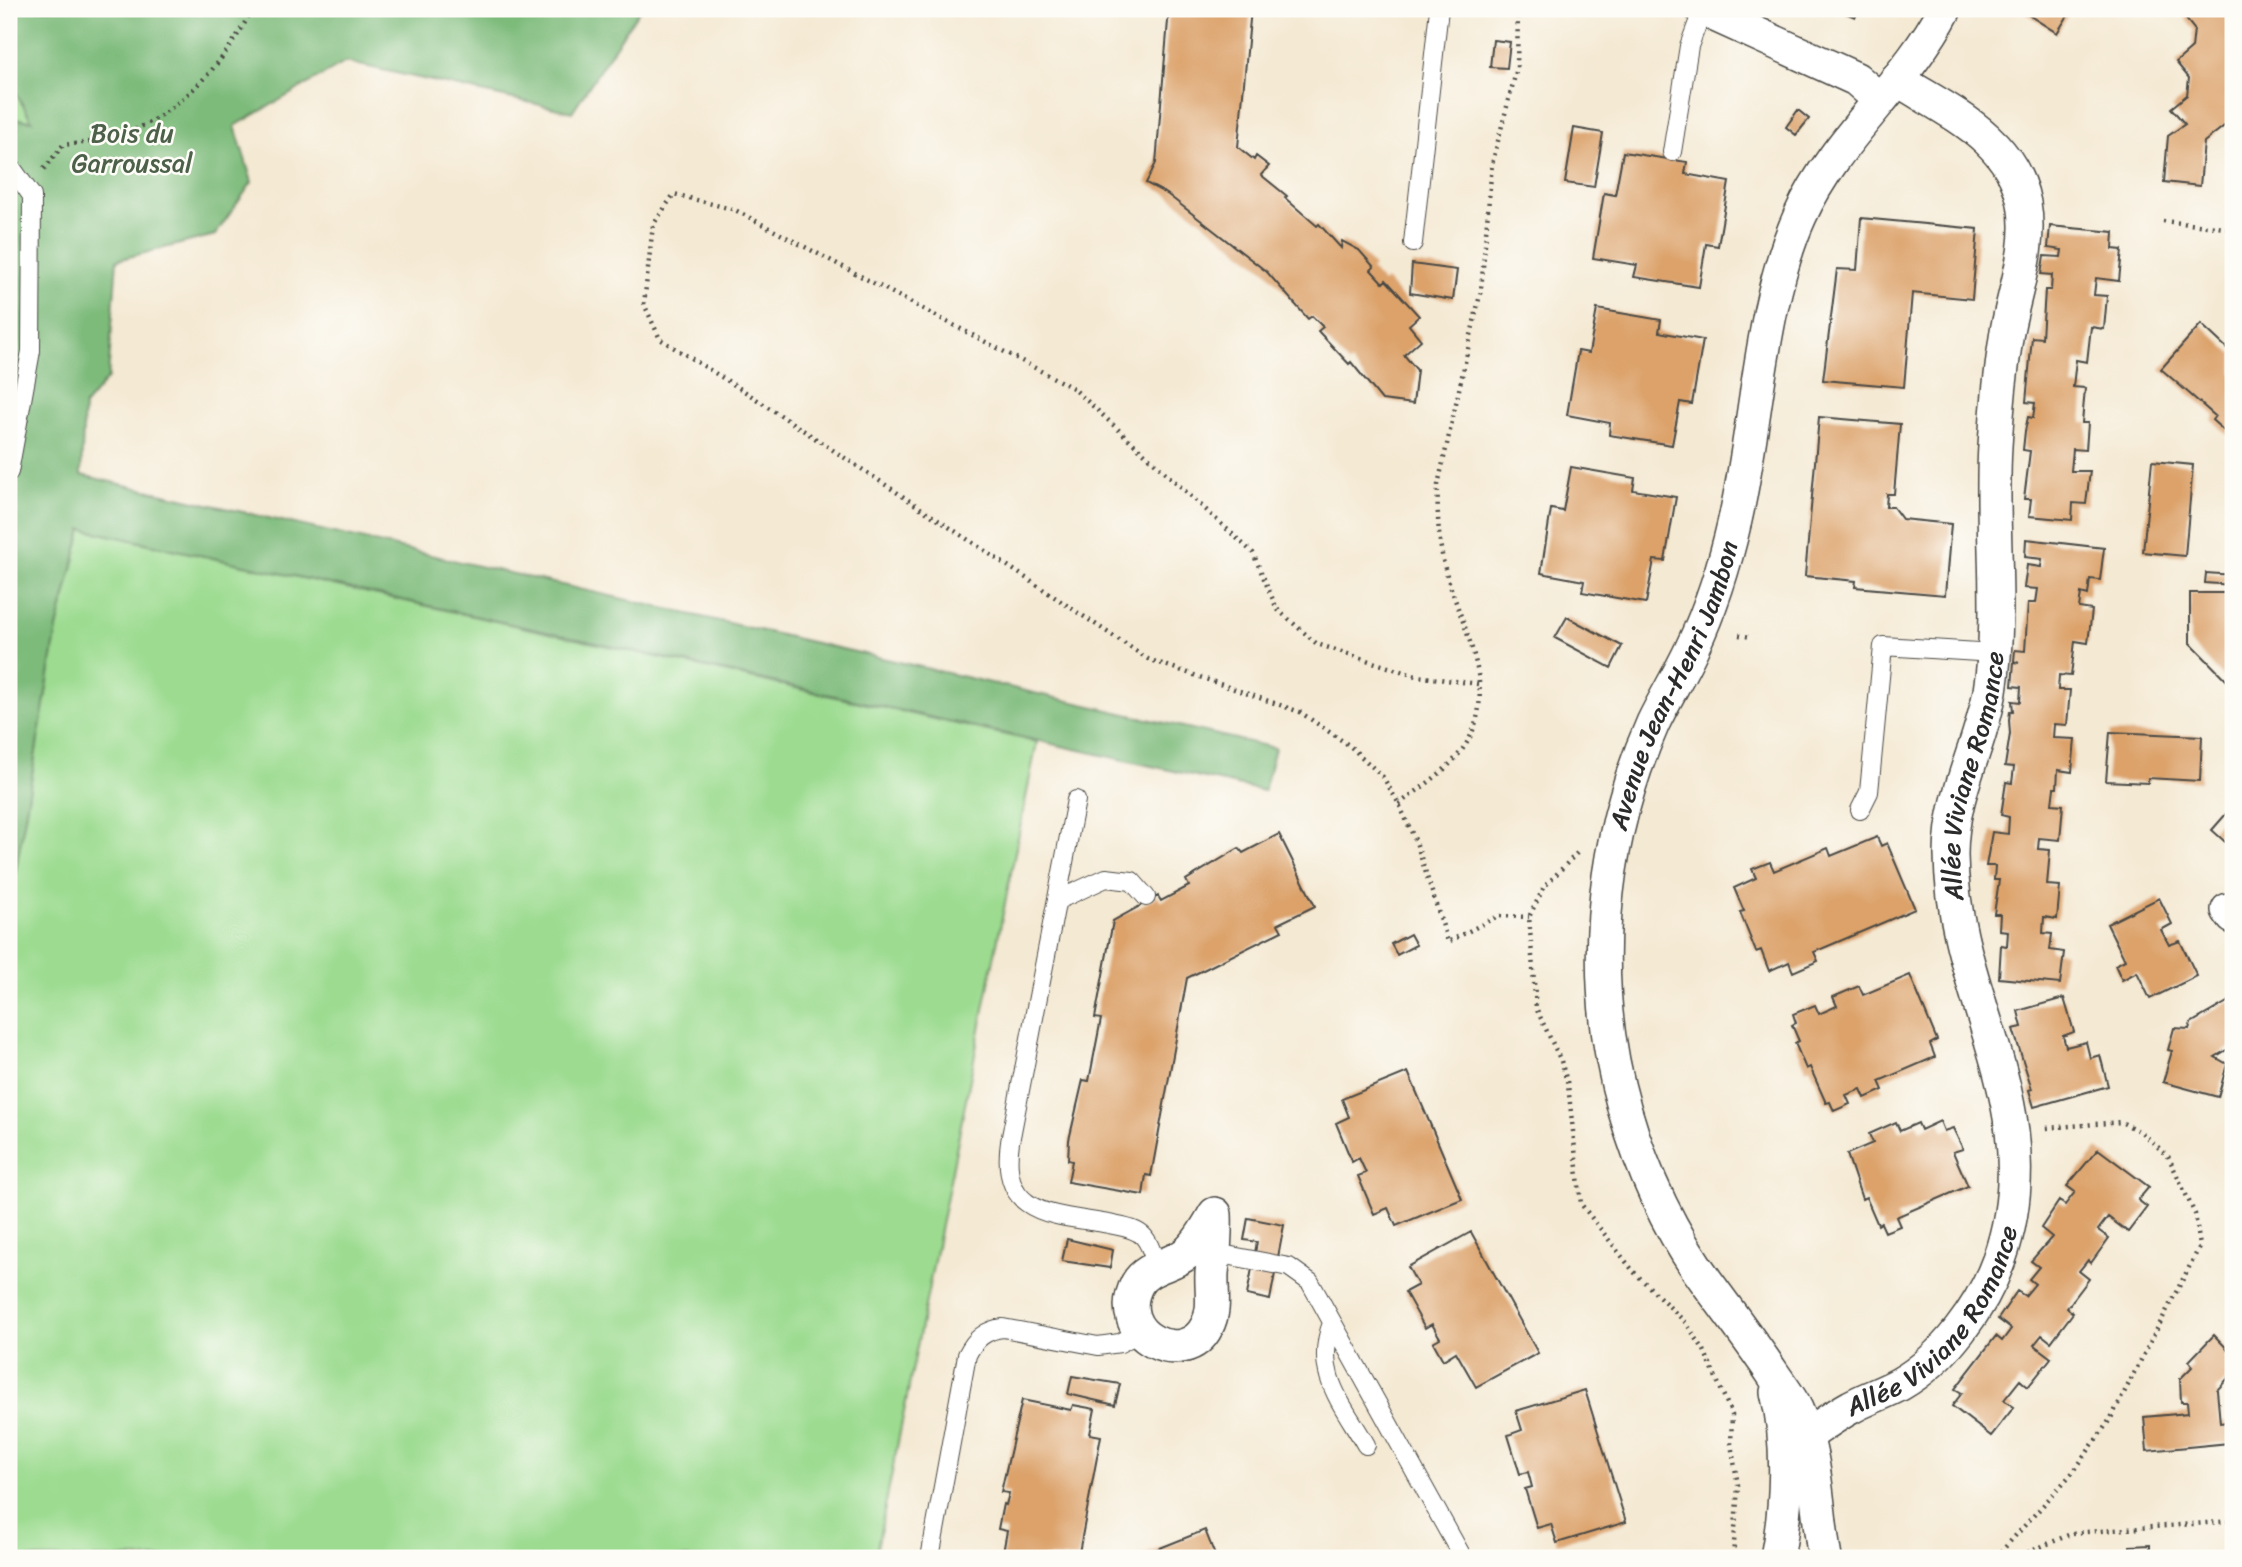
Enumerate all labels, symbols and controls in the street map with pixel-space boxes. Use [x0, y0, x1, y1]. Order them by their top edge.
park label: Bois du Garroussal [72, 110, 193, 186]
street label: Avenue Jean-Henri Jambon [1595, 535, 1752, 836]
street label: Allée Viviane Romance [1928, 650, 2017, 905]
street label: Allée Viviane Romance [1836, 1221, 2031, 1430]

